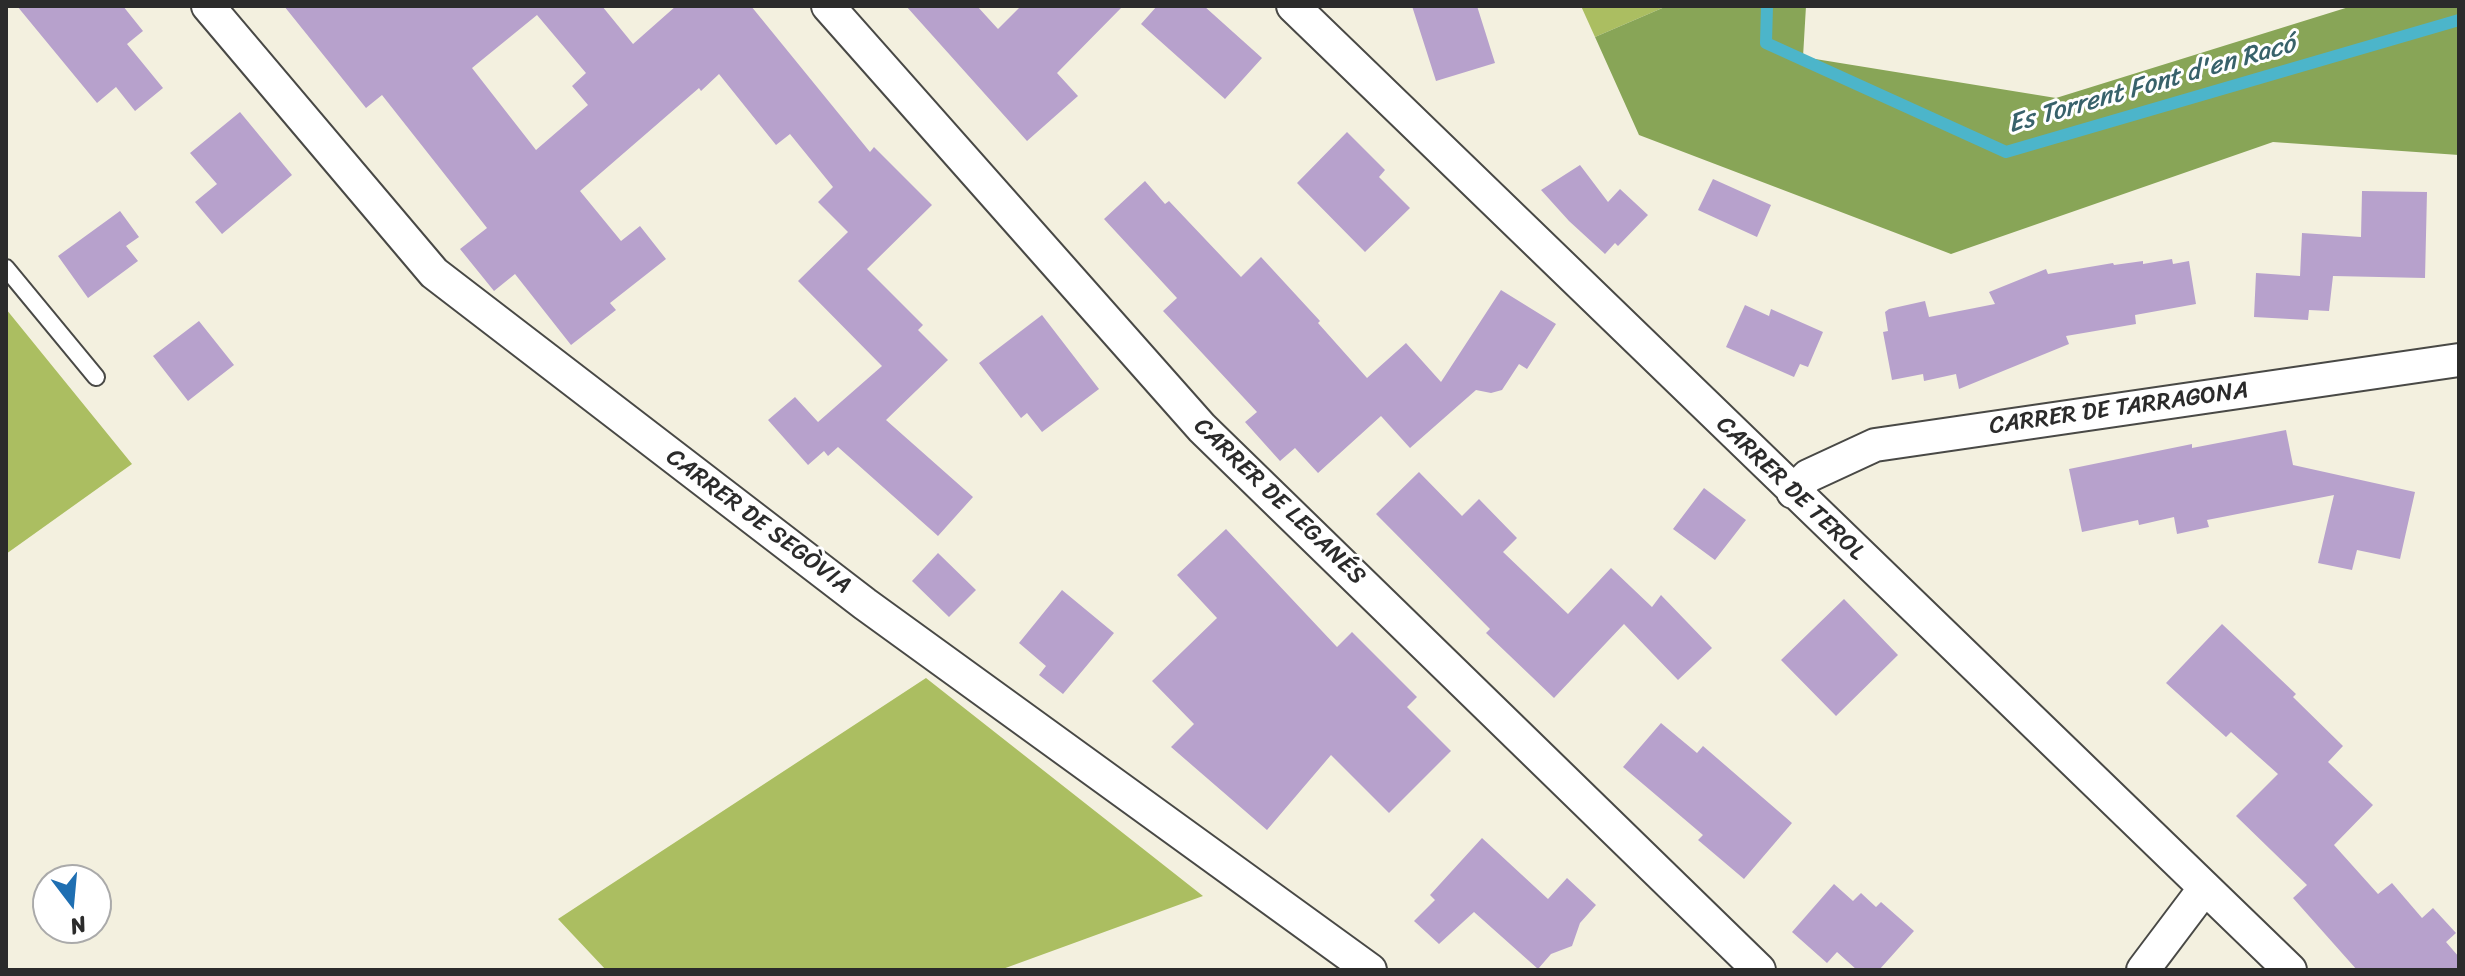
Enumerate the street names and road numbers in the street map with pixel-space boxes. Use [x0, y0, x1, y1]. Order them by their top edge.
street label: CARRER DE TARRAGONA [1988, 377, 2250, 441]
street label: CARRER DE TEROL [1710, 411, 1870, 567]
street label: CARRER DE LEGANÉS [1187, 413, 1371, 591]
street label: CARRER DE SEGÒVIA [660, 443, 856, 601]

